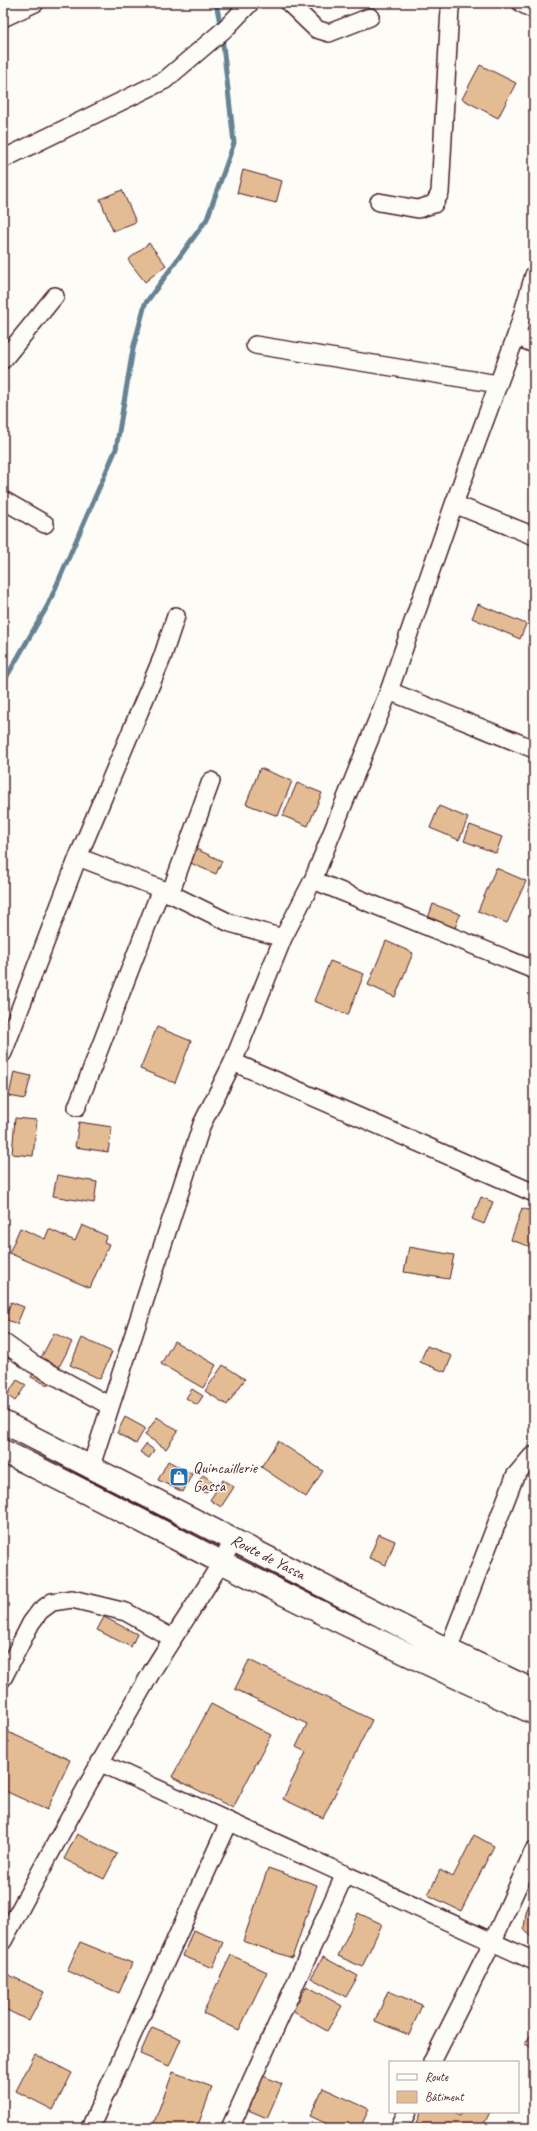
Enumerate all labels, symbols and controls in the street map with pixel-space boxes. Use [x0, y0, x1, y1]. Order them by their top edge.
place label: Quincaillerie Gassa [193, 1458, 259, 1496]
shop icon: Quincaillerie Gassa [168, 1466, 190, 1488]
street label: Route de Yassa [228, 1530, 310, 1585]
legend [389, 2061, 519, 2113]
text: Route [425, 2069, 449, 2085]
text: Bâtiment [425, 2089, 464, 2105]

